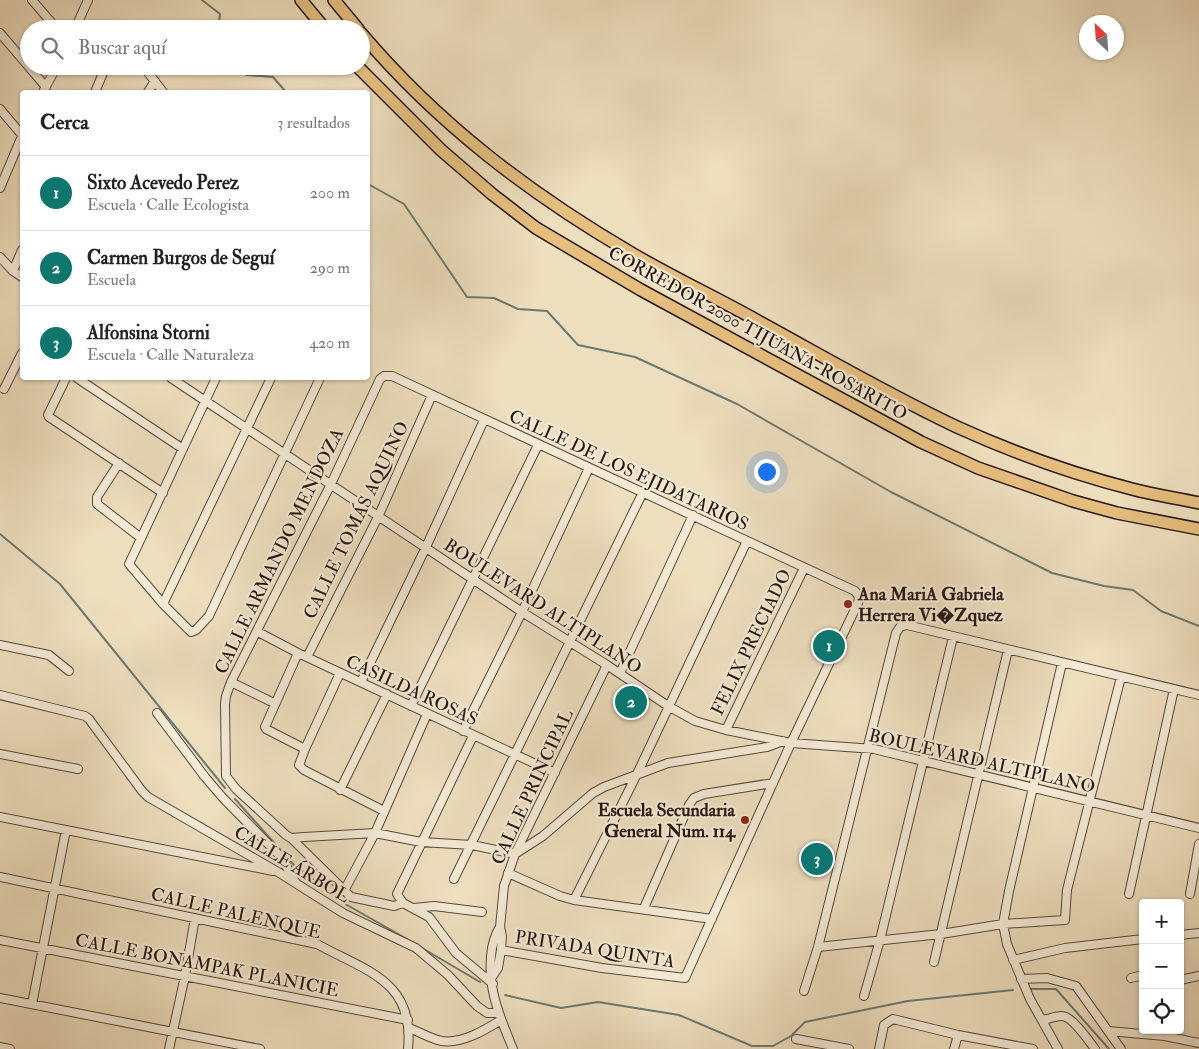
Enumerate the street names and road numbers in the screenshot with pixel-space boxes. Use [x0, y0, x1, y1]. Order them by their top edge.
street label: CORREDOR 2000 TIJUANA-ROSARITO [604, 241, 911, 426]
street label: CALLE DE LOS EJIDATARIOS [505, 405, 752, 536]
street label: CALLE TOMÁS AQUINO [299, 418, 414, 623]
street label: CALLE ARMANDO MENDOZA [210, 424, 349, 678]
street label: BOULEVARD ALTIPLANO [439, 534, 646, 679]
street label: FELIX PRECIADO [706, 565, 797, 719]
street label: CASILDA ROSAS [342, 650, 482, 731]
street label: CALLE PRINCIPAL [486, 706, 579, 869]
street label: BOULEVARD ALTIPLANO [866, 724, 1097, 799]
street label: CALLE ÁRBOL [230, 821, 354, 908]
street label: CALLE PALENQUE [149, 883, 323, 944]
street label: PRIVADA QUINTA [513, 926, 677, 974]
street label: CALLE BONAMPAK PLANICIE [73, 929, 341, 1002]

